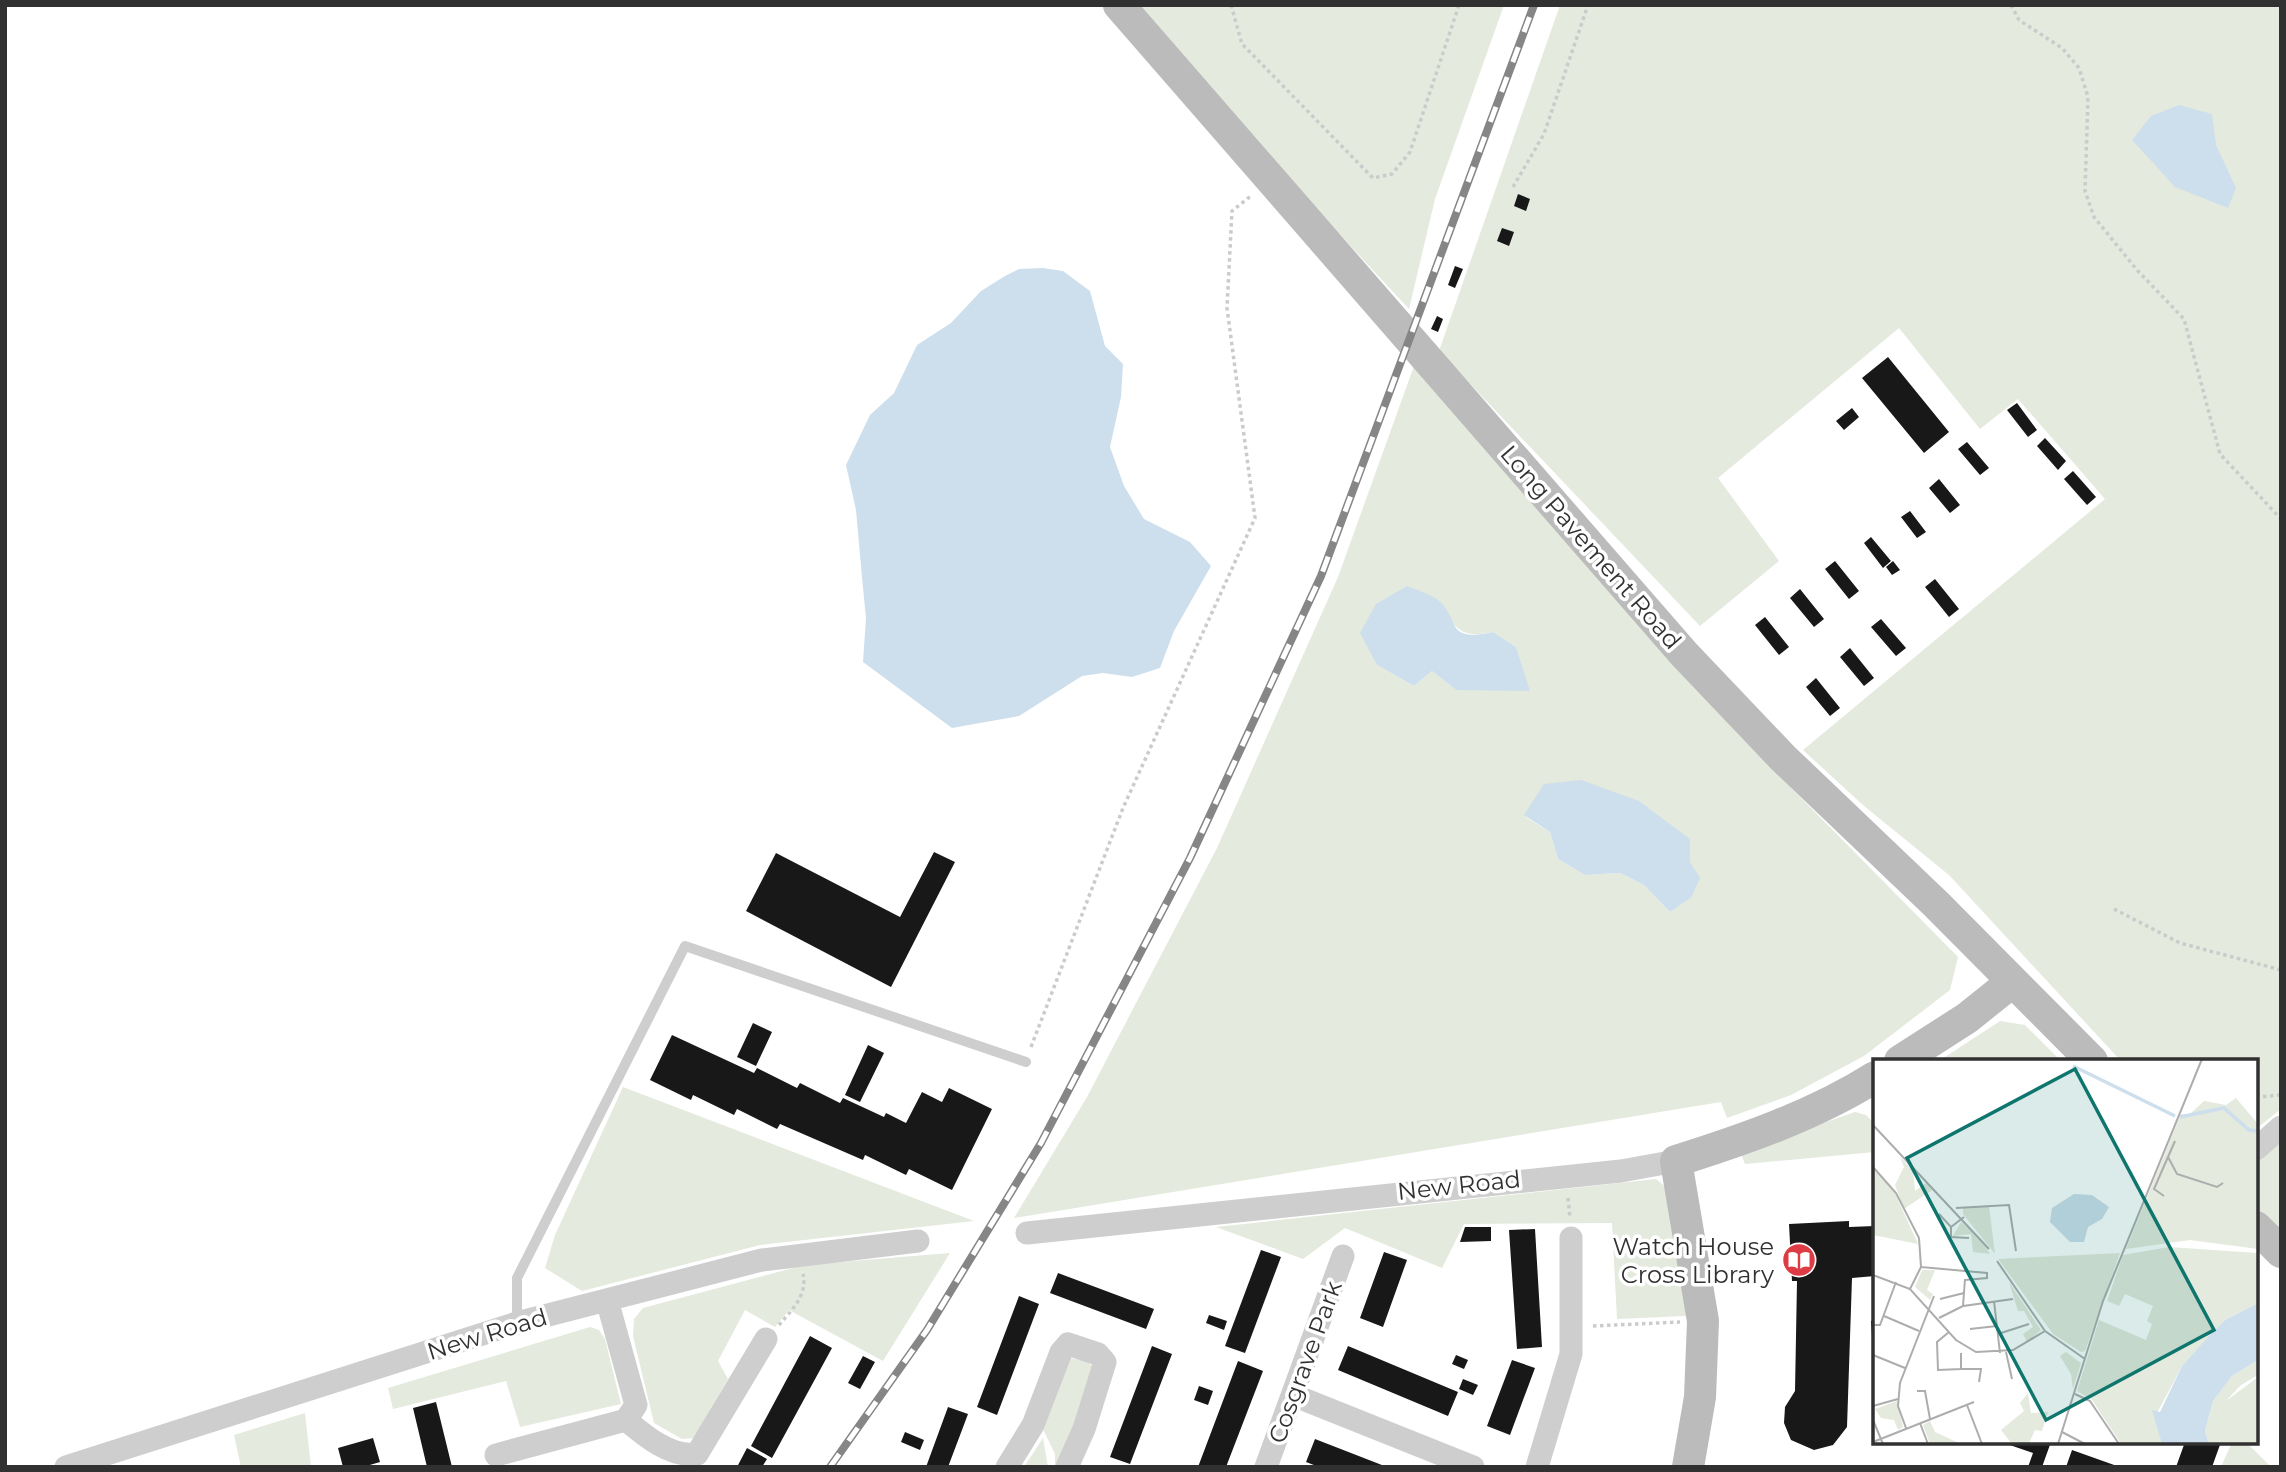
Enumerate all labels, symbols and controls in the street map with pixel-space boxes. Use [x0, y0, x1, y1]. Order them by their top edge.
street label: Long Pavement Road [1494, 439, 1688, 655]
inset map [1873, 1059, 2258, 1444]
street label: New Road [1396, 1164, 1522, 1206]
place label: Watch House Cross Library [1612, 1232, 1774, 1289]
library icon: Watch House Cross Library [1780, 1241, 1818, 1279]
street label: Cosgrave Park [1262, 1276, 1348, 1447]
street label: New Road [424, 1302, 550, 1366]

